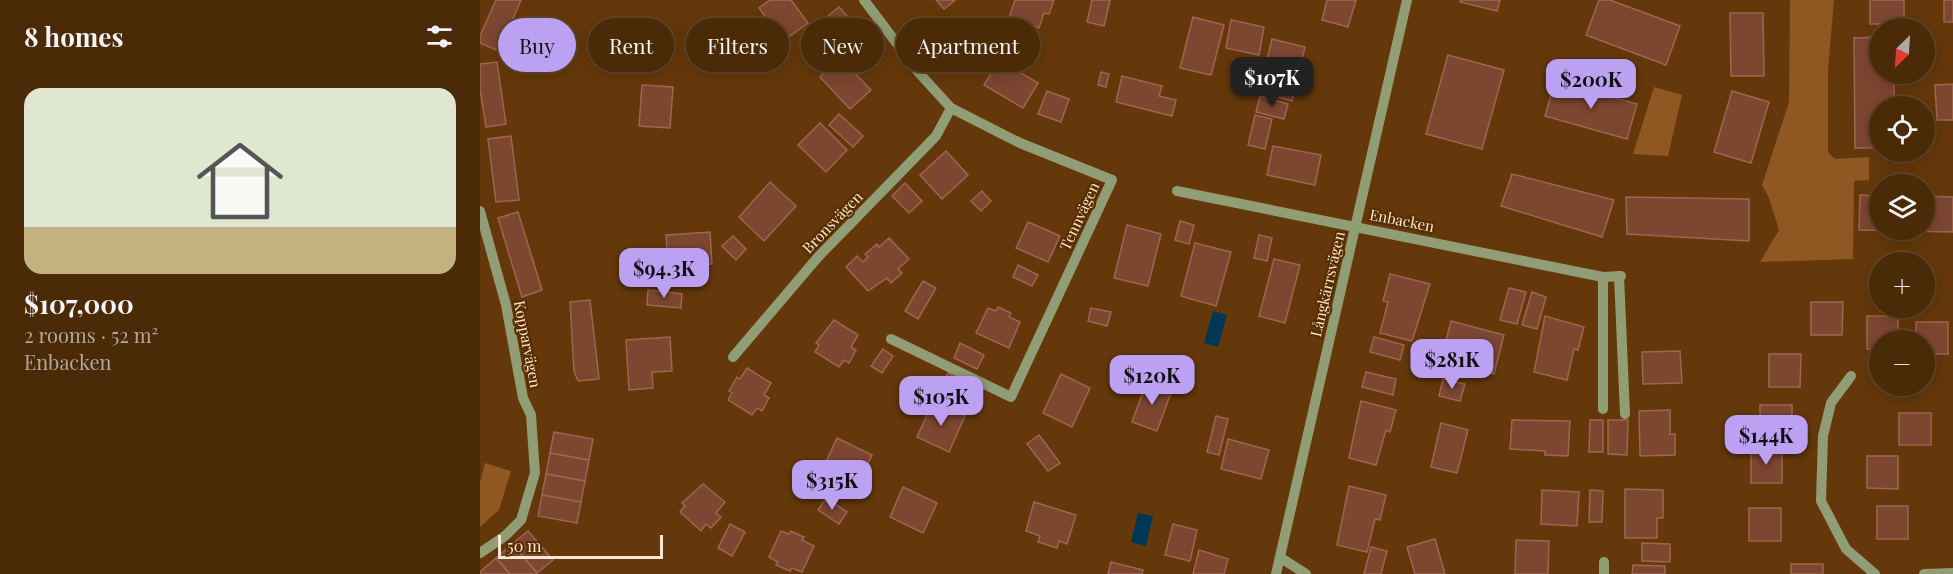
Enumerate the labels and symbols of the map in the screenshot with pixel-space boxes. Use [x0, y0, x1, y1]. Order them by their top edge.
north arrow [1869, 18, 1935, 84]
pin: $107K [1230, 57, 1314, 108]
pin: $200K [1549, 59, 1633, 110]
street label: Tennvägen [1054, 179, 1104, 253]
street label: Bronsvägen [798, 187, 867, 257]
street label: Enbacken [1368, 204, 1436, 236]
street label: Långkärrsvägen [1305, 229, 1349, 339]
pin: $94.3K [615, 248, 713, 299]
street label: Kopparvägen [510, 299, 546, 389]
pin: $281K [1410, 339, 1494, 390]
pin: $120K [1110, 355, 1194, 406]
pin: $105K [899, 376, 983, 427]
pin: $144K [1724, 415, 1808, 466]
pin: $315K [790, 460, 874, 511]
scale bar [498, 532, 663, 560]

